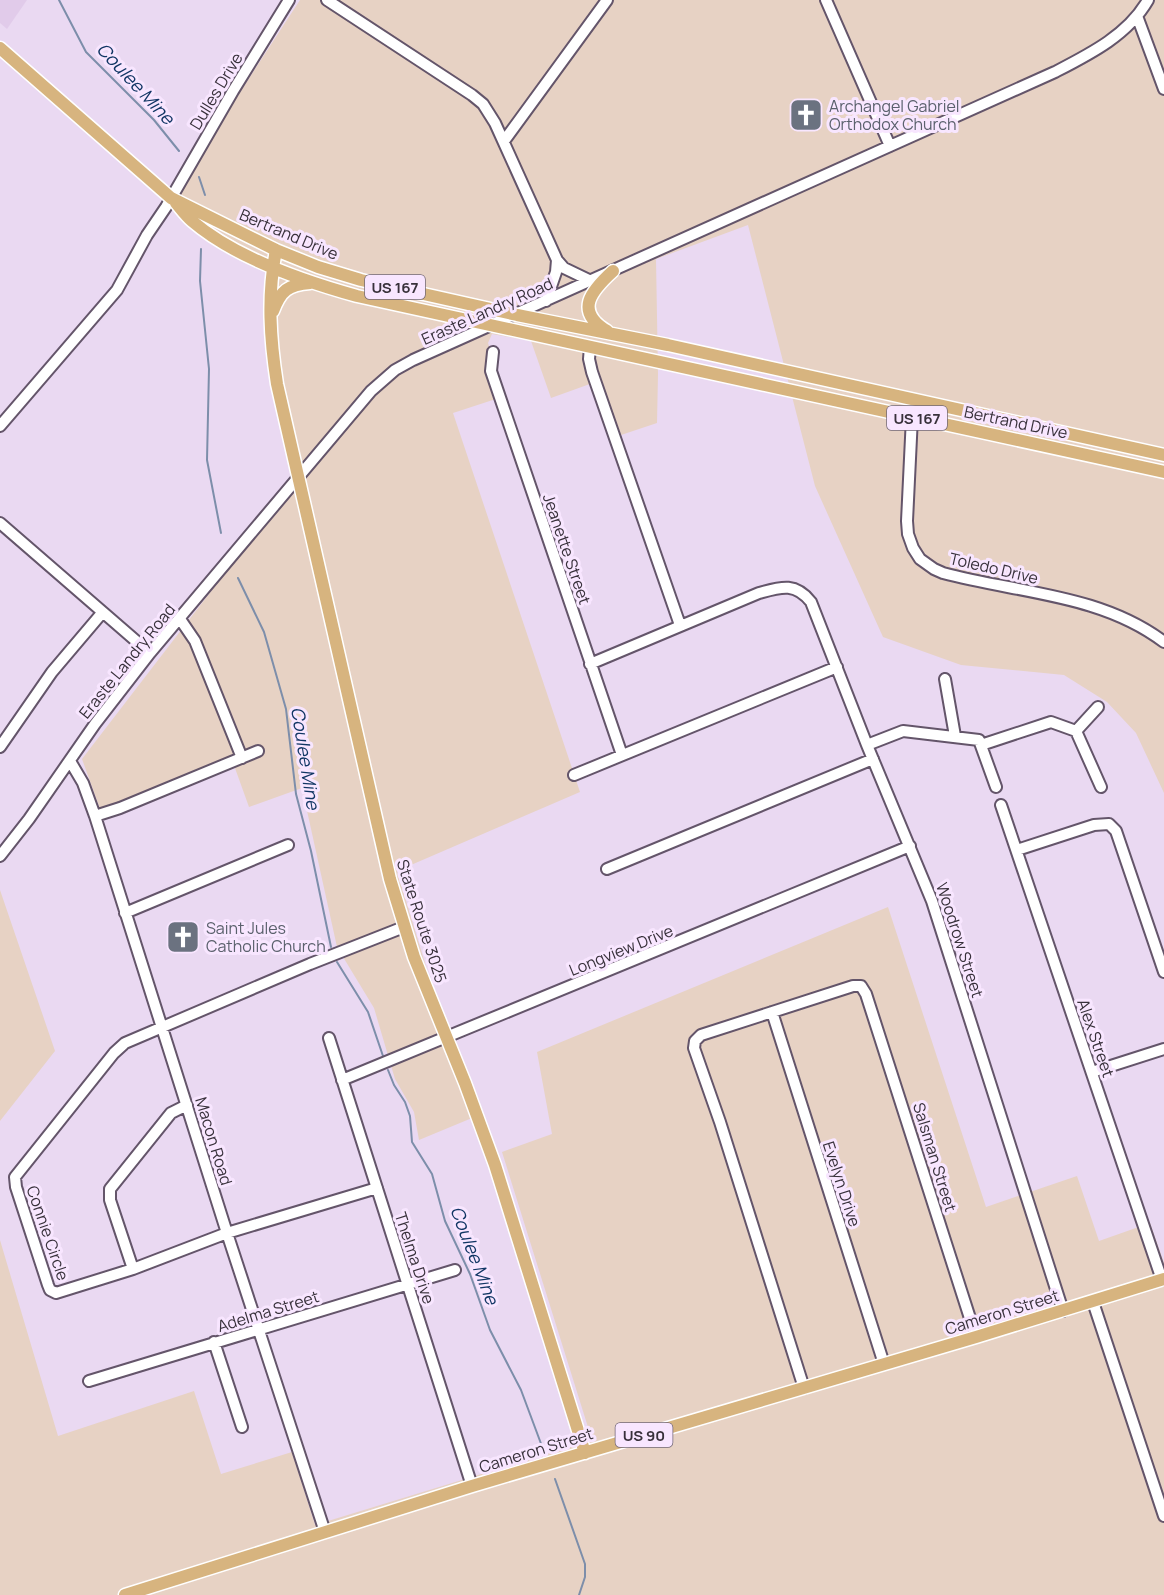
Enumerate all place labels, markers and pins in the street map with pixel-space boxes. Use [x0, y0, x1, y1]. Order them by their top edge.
place label: Archangel Gabriel Orthodox Church [829, 95, 960, 135]
church icon: Archangel Gabriel Orthodox Church [788, 97, 824, 133]
place label: Saint Jules Catholic Church [206, 917, 326, 957]
church icon: Saint Jules Catholic Church [165, 919, 201, 955]

